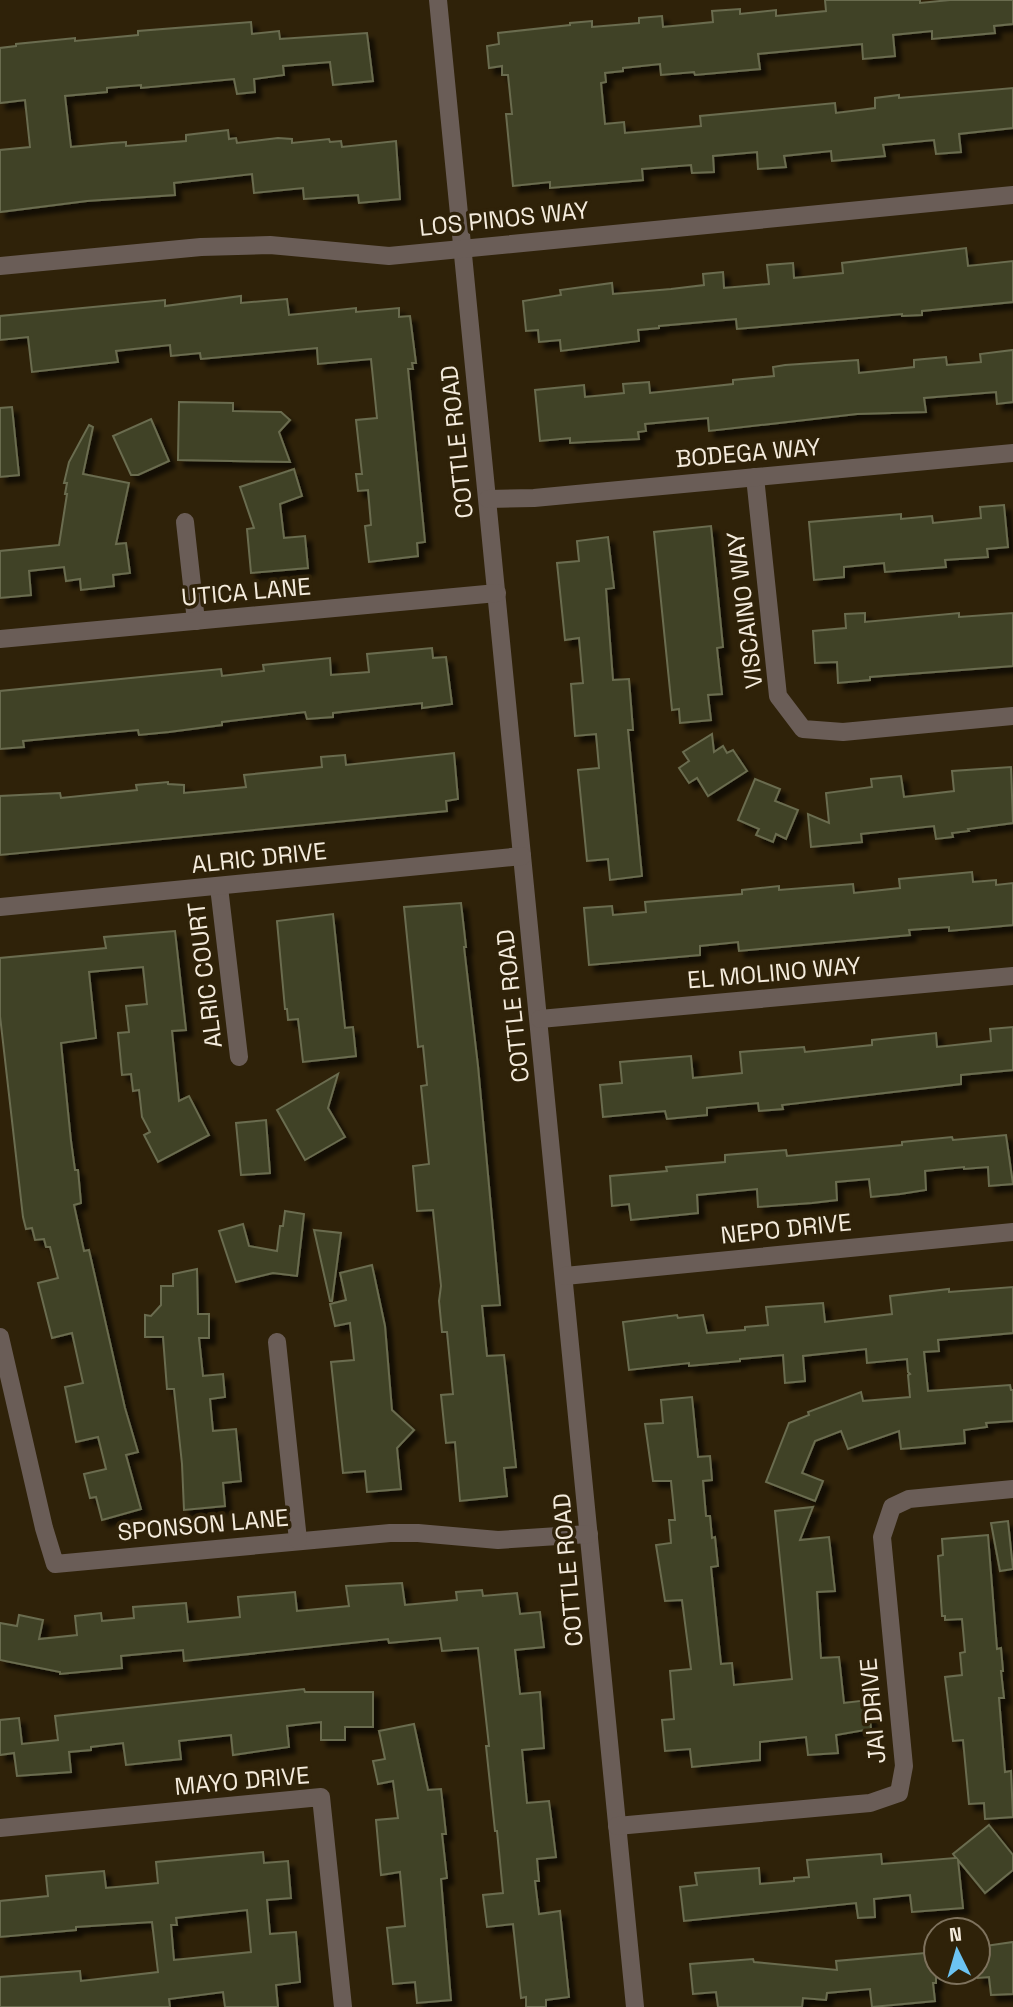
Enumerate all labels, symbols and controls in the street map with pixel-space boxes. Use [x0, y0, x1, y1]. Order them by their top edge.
street label: LOS PINOS WAY [417, 194, 591, 243]
street label: COTTLE ROAD [433, 364, 480, 520]
street label: BODEGA WAY [674, 431, 822, 474]
street label: VISCAINO WAY [719, 529, 770, 690]
street label: UTICA LANE [180, 570, 312, 613]
street label: ALRIC DRIVE [190, 835, 328, 880]
street label: ALRIC COURT [180, 900, 229, 1050]
street label: COTTLE ROAD [489, 928, 536, 1084]
street label: EL MOLINO WAY [686, 949, 862, 996]
street label: NEPO DRIVE [719, 1206, 853, 1251]
street label: COTTLE ROAD [545, 1492, 590, 1648]
street label: SPONSON LANE [116, 1502, 290, 1547]
street label: JAI DRIVE [852, 1657, 893, 1765]
street label: MAYO DRIVE [173, 1759, 311, 1802]
north arrow [922, 1916, 992, 1986]
text: N [948, 1922, 963, 1948]

